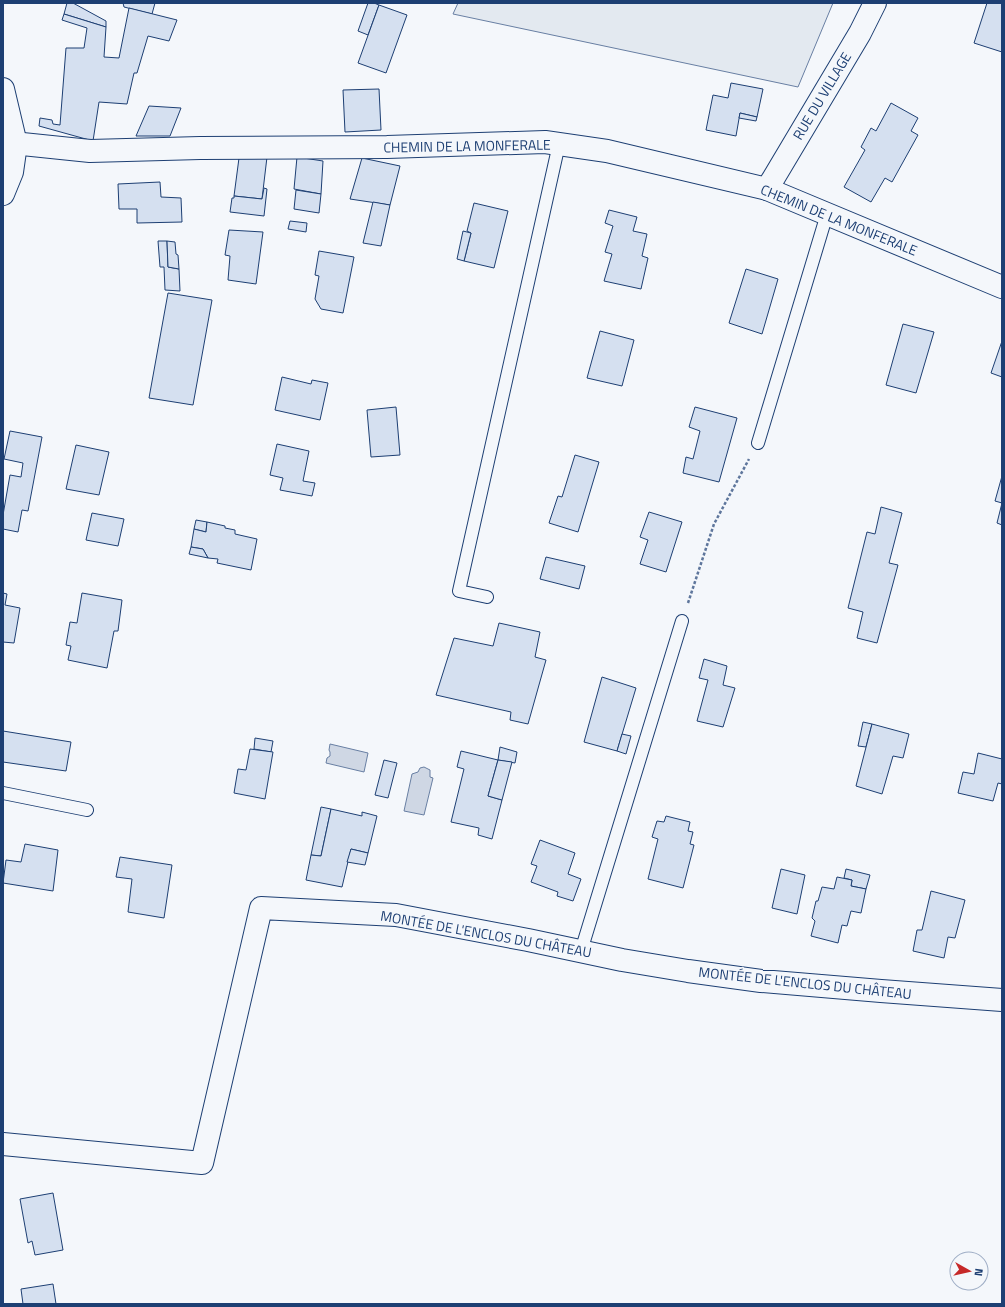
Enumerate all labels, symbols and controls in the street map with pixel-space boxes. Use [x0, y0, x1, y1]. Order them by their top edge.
street label: RUE DU VILLAGE [787, 48, 856, 144]
street label: CHEMIN DE LA MONFERALE [383, 134, 551, 157]
street label: CHEMIN DE LA MONFERALE [758, 178, 921, 261]
street label: MONTÉE DE L'ENCLOS DU CHÂTEAU [379, 905, 593, 962]
street label: MONTÉE DE L'ENCLOS DU CHÂTEAU [698, 961, 913, 1004]
north arrow [949, 1251, 989, 1291]
text: N [970, 1268, 987, 1277]

